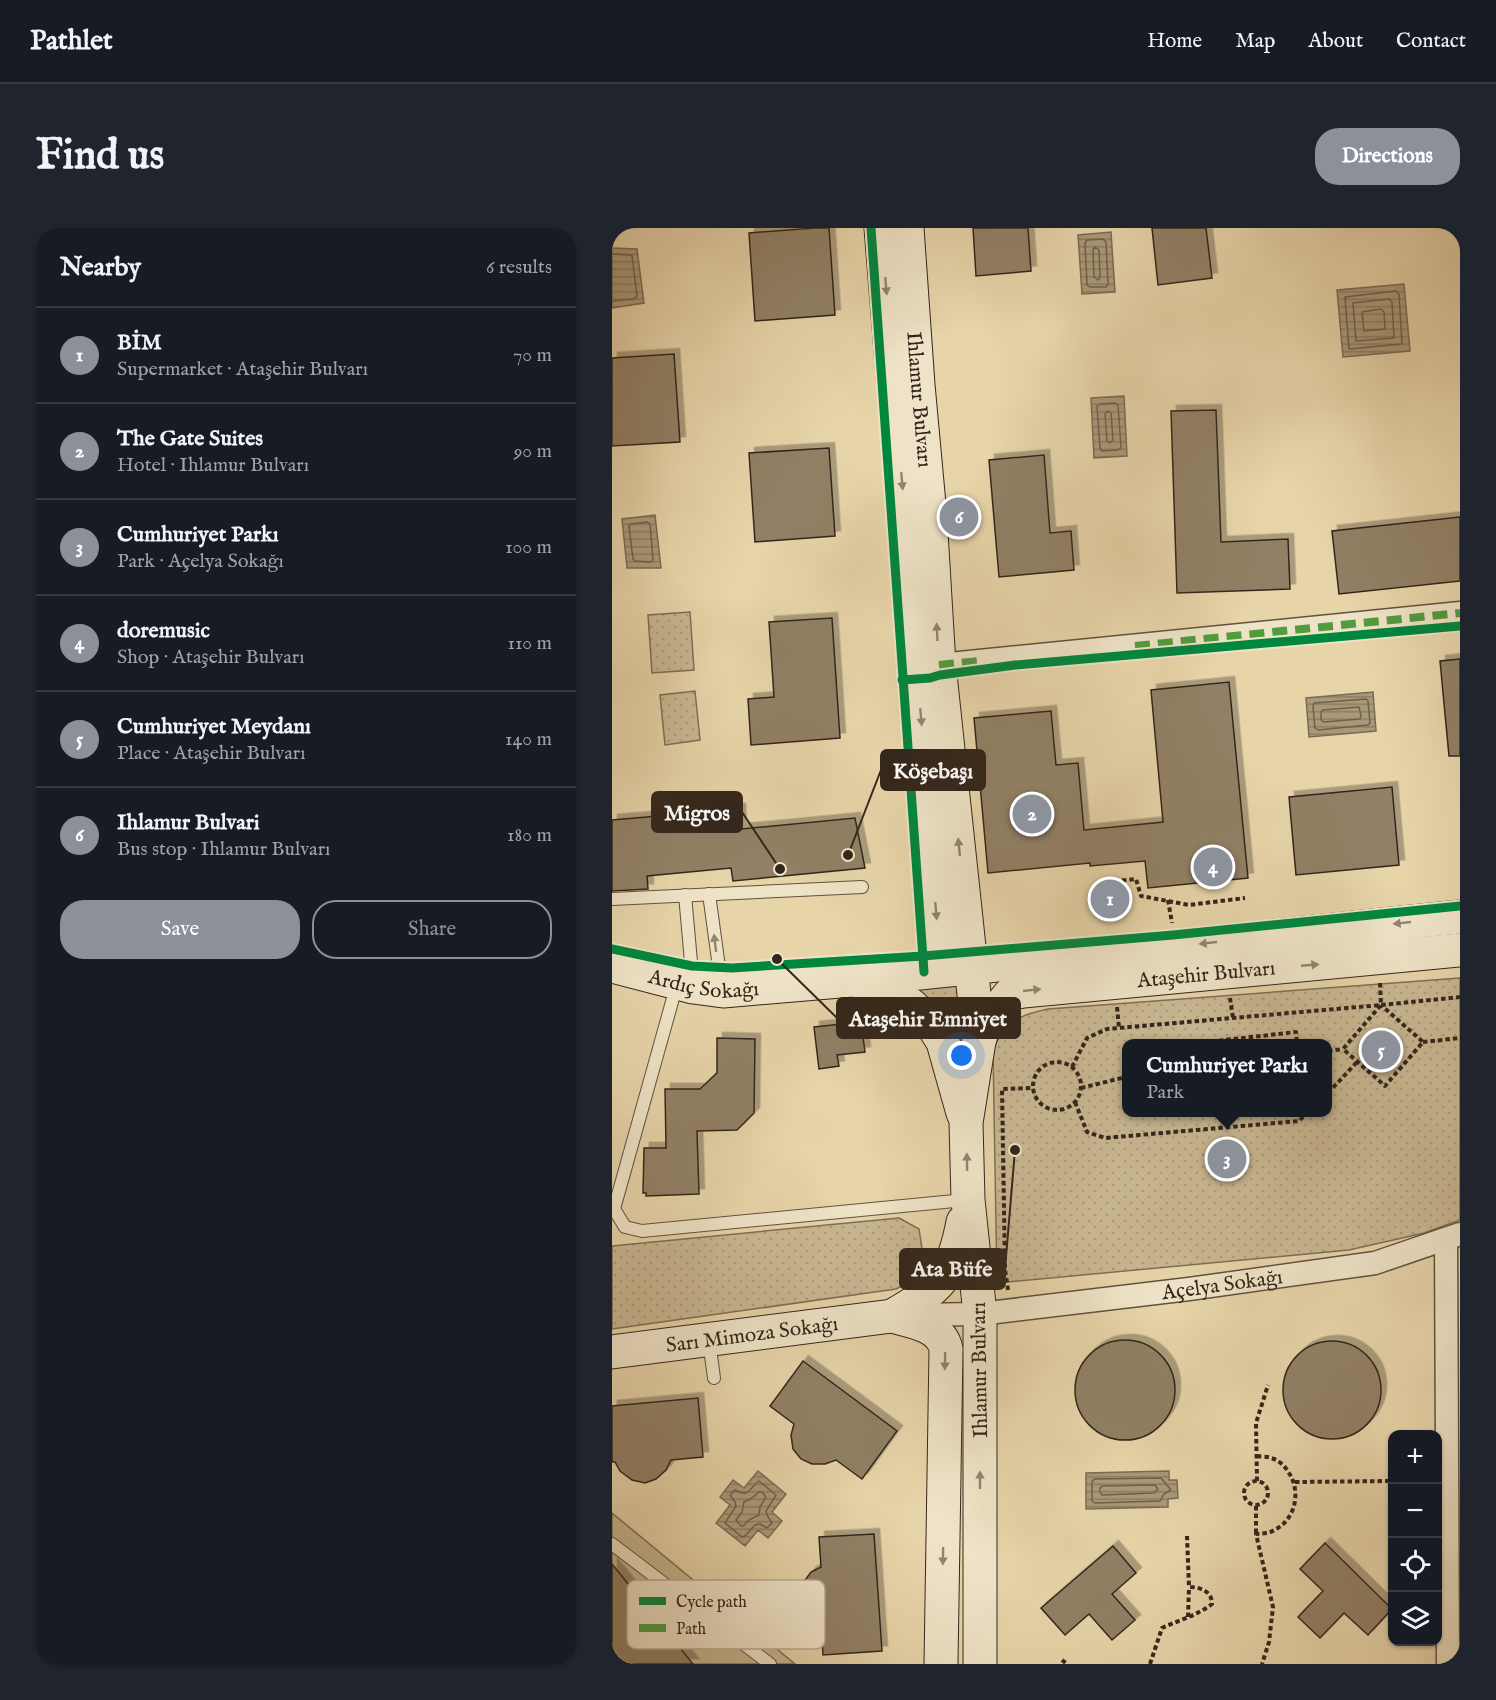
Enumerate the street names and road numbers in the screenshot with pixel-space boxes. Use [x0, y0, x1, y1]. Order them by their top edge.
street label: Ihlamur Bulvarı [899, 331, 938, 469]
street label: Ataşehir Bulvarı [1135, 955, 1277, 995]
street label: Ardıç Sokağı [644, 964, 760, 1006]
street label: Açelya Sokağı [1159, 1264, 1284, 1307]
street label: Ihlamur Bulvarı [966, 1302, 995, 1438]
street label: Sarı Mimoza Sokağı [664, 1311, 840, 1360]

